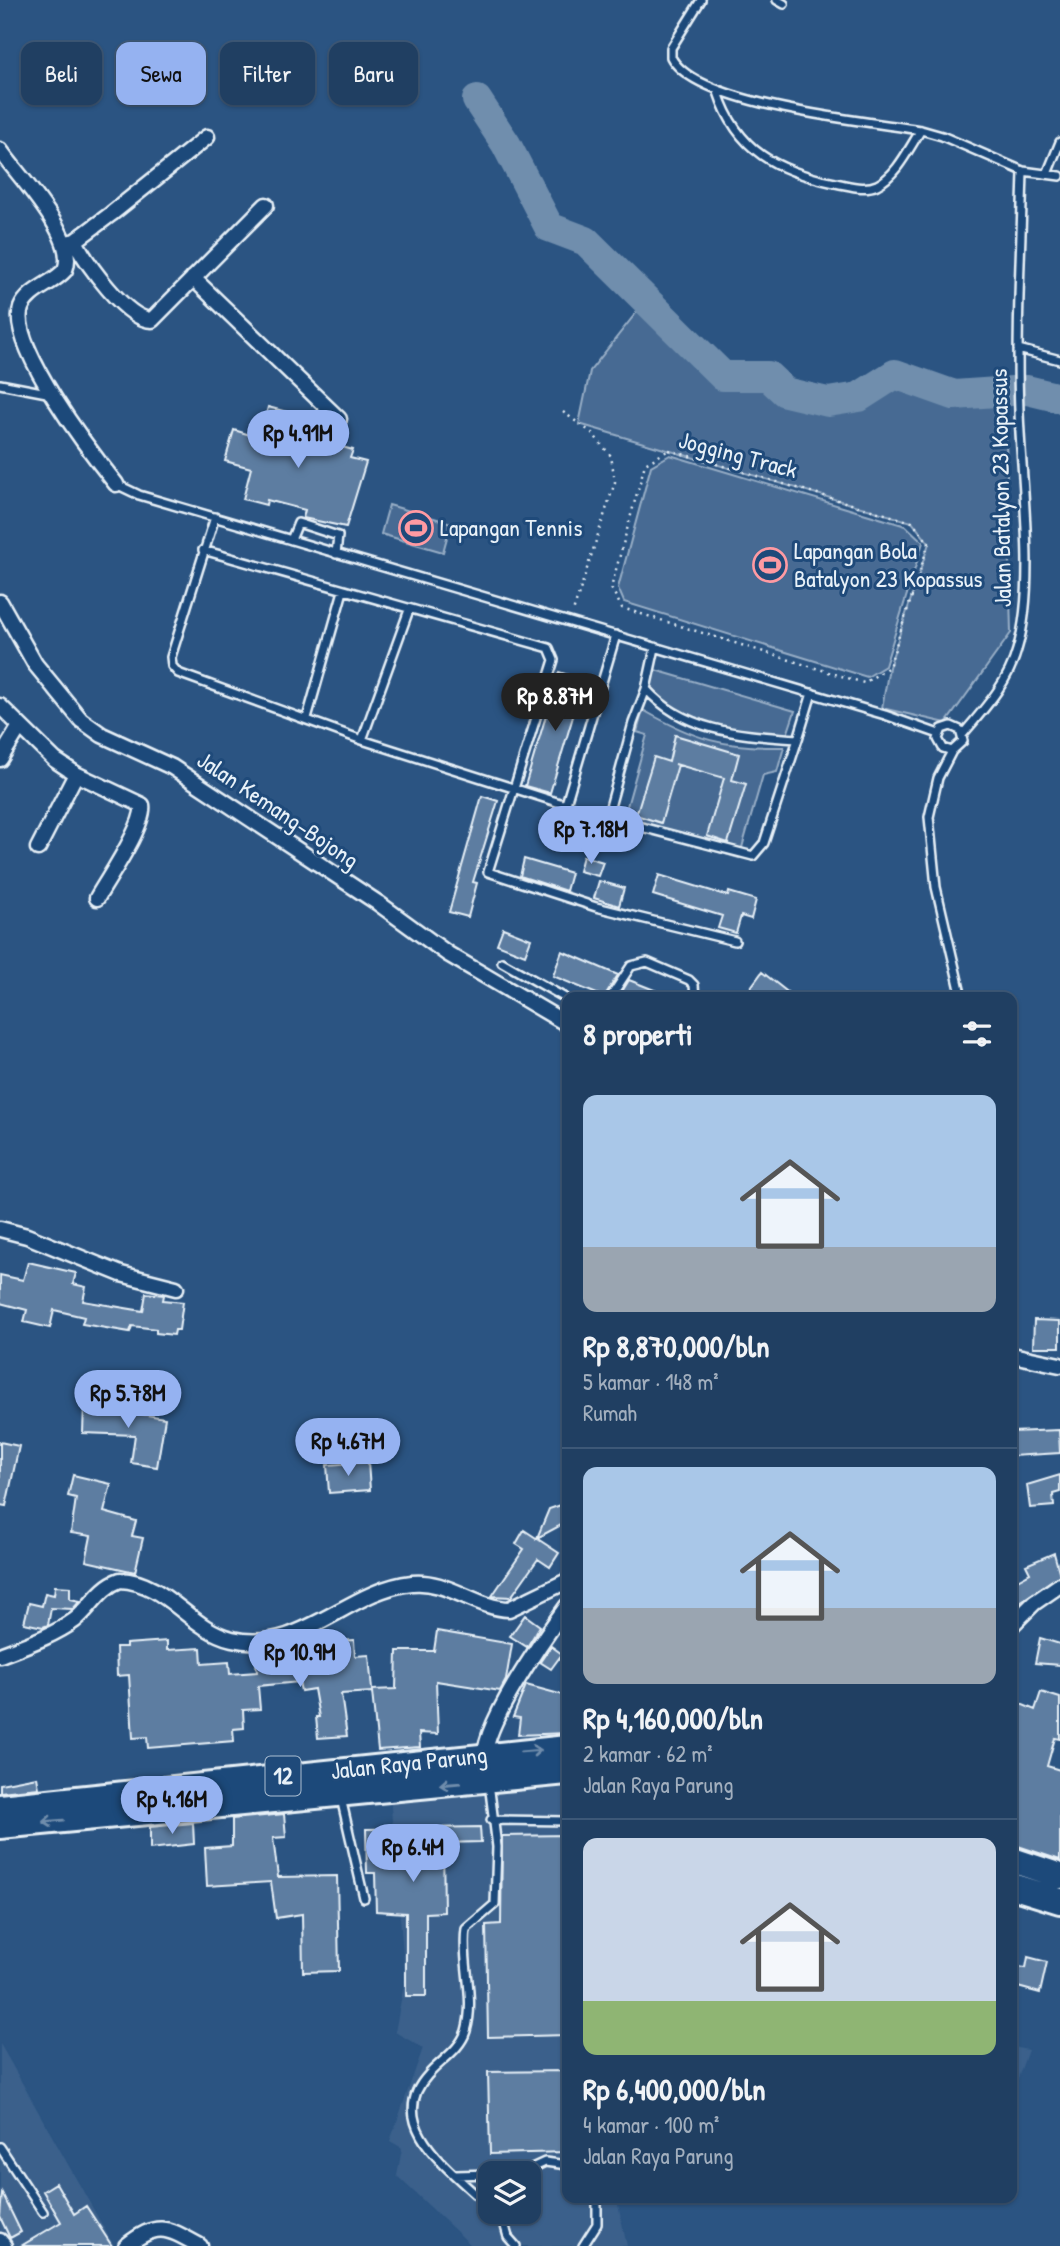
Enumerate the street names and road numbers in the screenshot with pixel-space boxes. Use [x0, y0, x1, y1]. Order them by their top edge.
street label: Jalan Batalyon 23 Kopassus [982, 368, 1018, 608]
street label: Jogging Track [675, 423, 801, 485]
street label: Jalan Kemang–Bojong [191, 743, 366, 875]
street label: Jalan Raya Parung [329, 1738, 489, 1786]
road number: 12 [266, 1756, 300, 1796]

